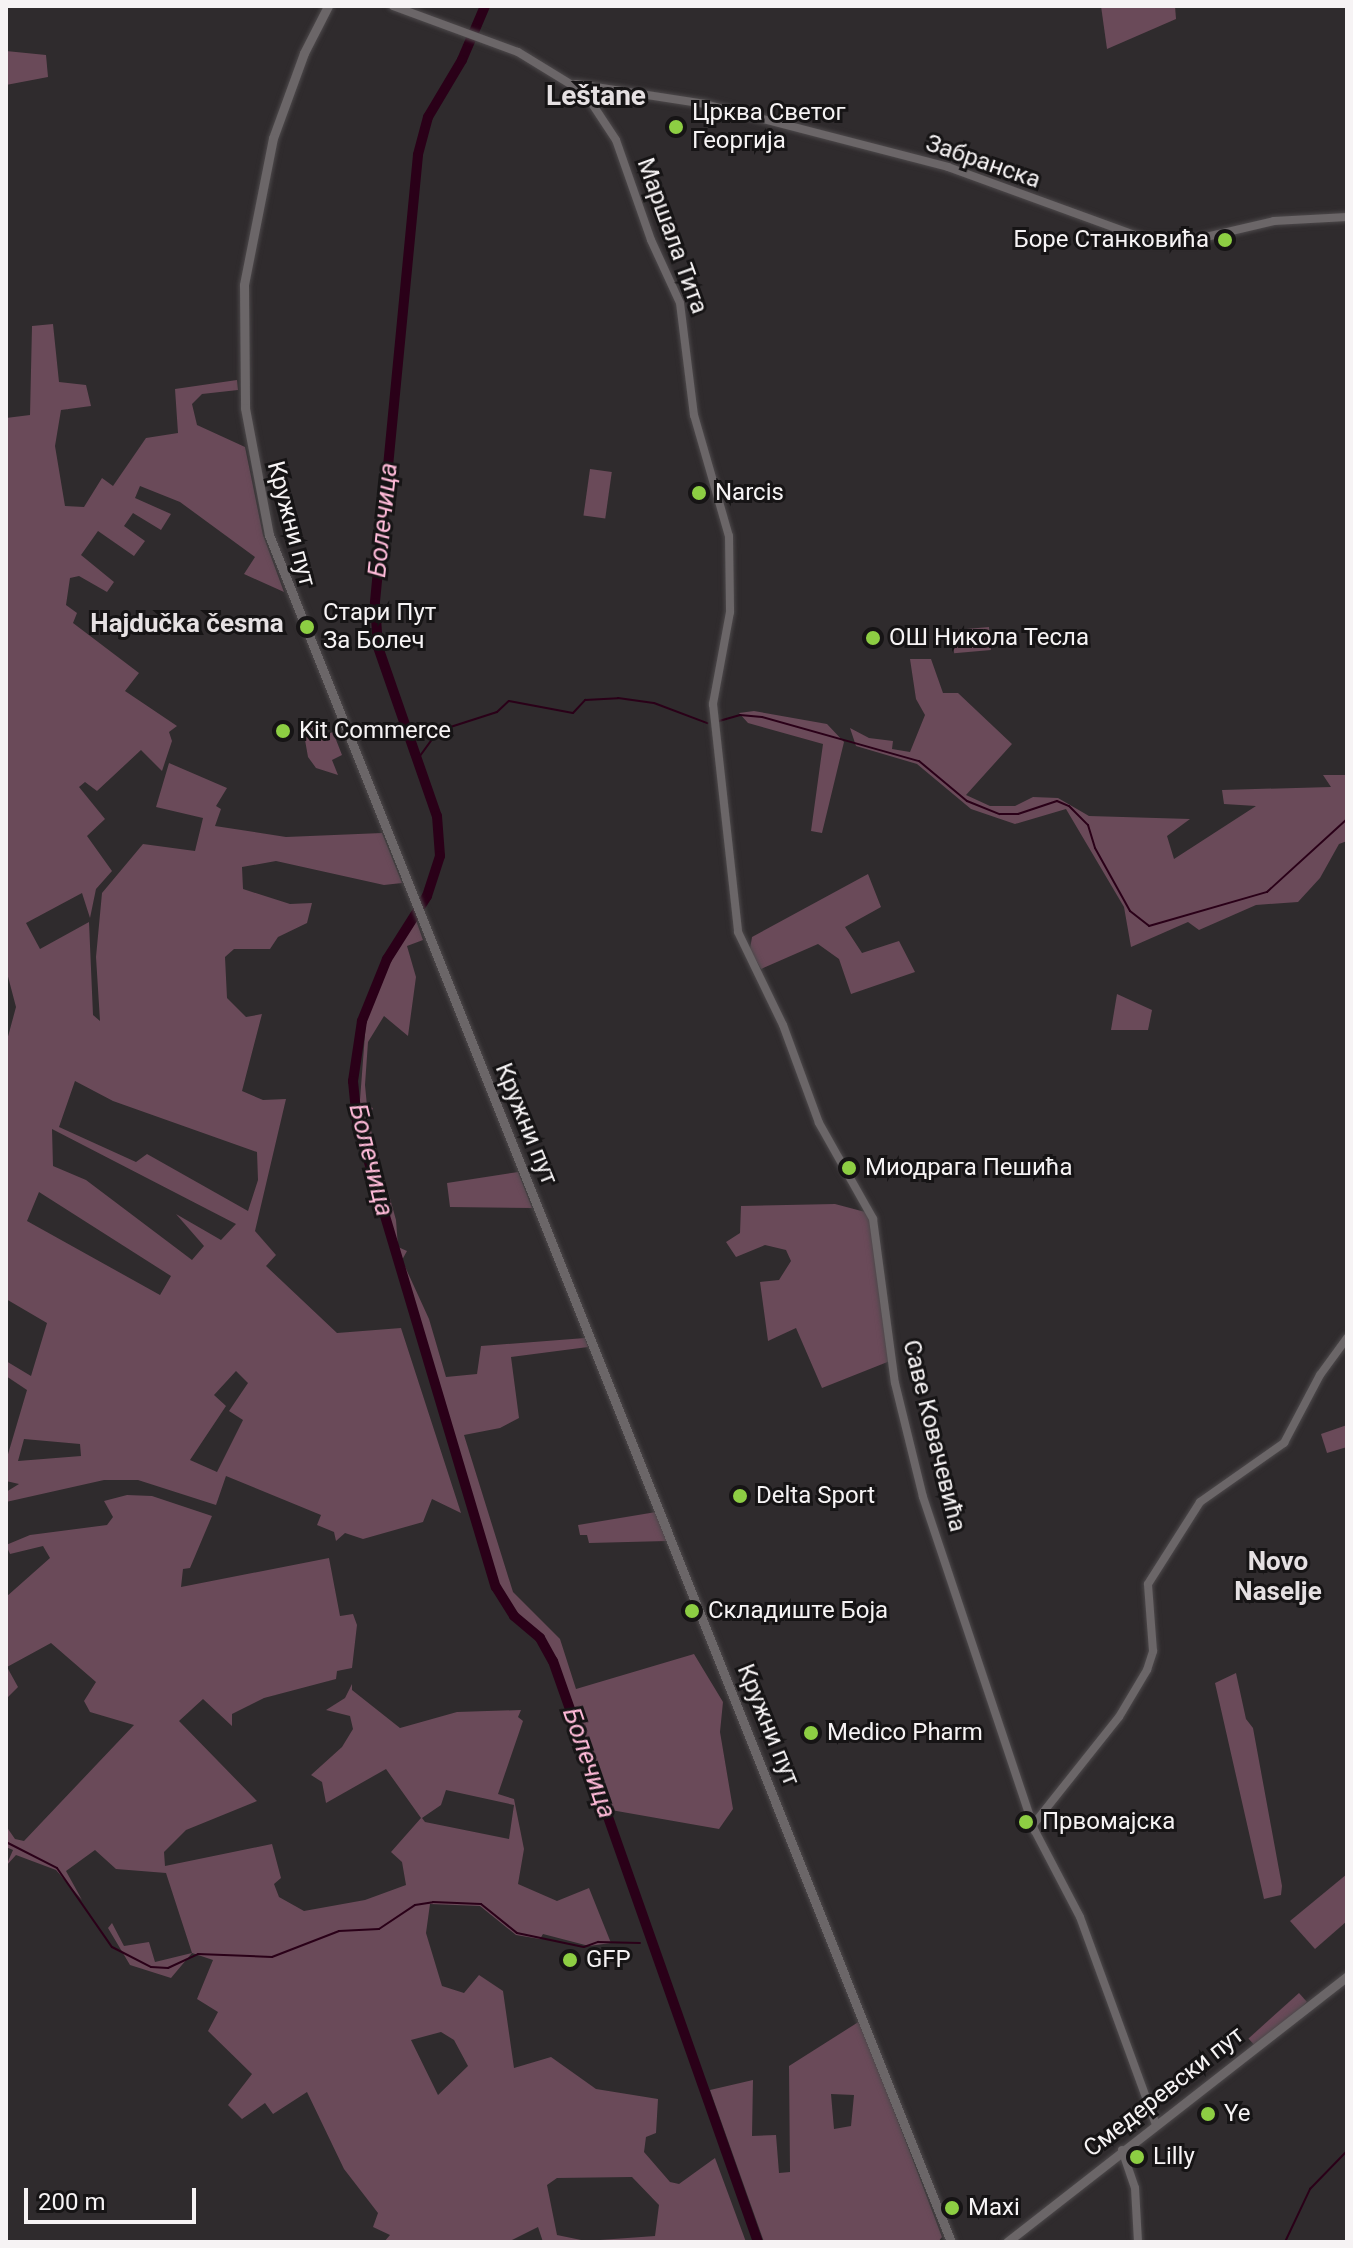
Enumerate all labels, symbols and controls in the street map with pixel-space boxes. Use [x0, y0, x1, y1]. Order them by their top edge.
district label: Leštane [546, 79, 646, 113]
place label: Црква Светог Георгија [692, 99, 845, 155]
marker: Црква Светог Георгија [667, 118, 685, 136]
street label: Забранска [922, 129, 1044, 195]
street label: Маршала Тита [630, 154, 714, 318]
place label: Боре Станковића [1014, 226, 1209, 254]
marker: Боре Станковића [1216, 231, 1234, 249]
street label: Кружни пут [260, 458, 322, 590]
water label: Болечица [361, 461, 405, 579]
place label: Narcis [715, 479, 784, 507]
marker: Narcis [690, 484, 708, 502]
place label: Стари Пут За Болеч [323, 599, 436, 655]
district label: Hajdučka česma [90, 608, 284, 640]
marker: Стари Пут За Болеч [298, 618, 316, 636]
place label: ОШ Никола Тесла [889, 624, 1090, 652]
marker: ОШ Никола Тесла [864, 629, 882, 647]
place label: Kit Commerce [299, 717, 451, 745]
marker: Kit Commerce [274, 722, 292, 740]
street label: Кружни пут [489, 1059, 563, 1189]
water label: Болечица [342, 1100, 400, 1220]
place label: Миодрага Пешића [865, 1154, 1073, 1182]
marker: Миодрага Пешића [840, 1159, 858, 1177]
street label: Саве Ковачевића [896, 1337, 972, 1535]
place label: Delta Sport [756, 1482, 875, 1510]
marker: Delta Sport [731, 1487, 749, 1505]
district label: Novo Naselje [1234, 1546, 1322, 1608]
place label: Складиште Боја [708, 1597, 888, 1625]
marker: Складиште Боја [683, 1602, 701, 1620]
street label: Кружни пут [731, 1660, 805, 1790]
water label: Болечица [556, 1704, 622, 1822]
place label: Medico Pharm [827, 1719, 983, 1747]
marker: Medico Pharm [802, 1724, 820, 1742]
place label: Првомајска [1042, 1808, 1175, 1836]
marker: Првомајска [1017, 1813, 1035, 1831]
place label: GFP [586, 1946, 631, 1974]
marker: GFP [561, 1951, 579, 1969]
street label: Смедеревски пут [1078, 2021, 1250, 2163]
place label: Ye [1224, 2100, 1250, 2128]
marker: Ye [1199, 2105, 1217, 2123]
place label: Lilly [1153, 2143, 1195, 2171]
marker: Lilly [1128, 2148, 1146, 2166]
scale bar [28, 2172, 200, 2222]
text: 200 m [38, 2188, 105, 2216]
place label: Maxi [968, 2194, 1020, 2222]
marker: Maxi [943, 2199, 961, 2217]

